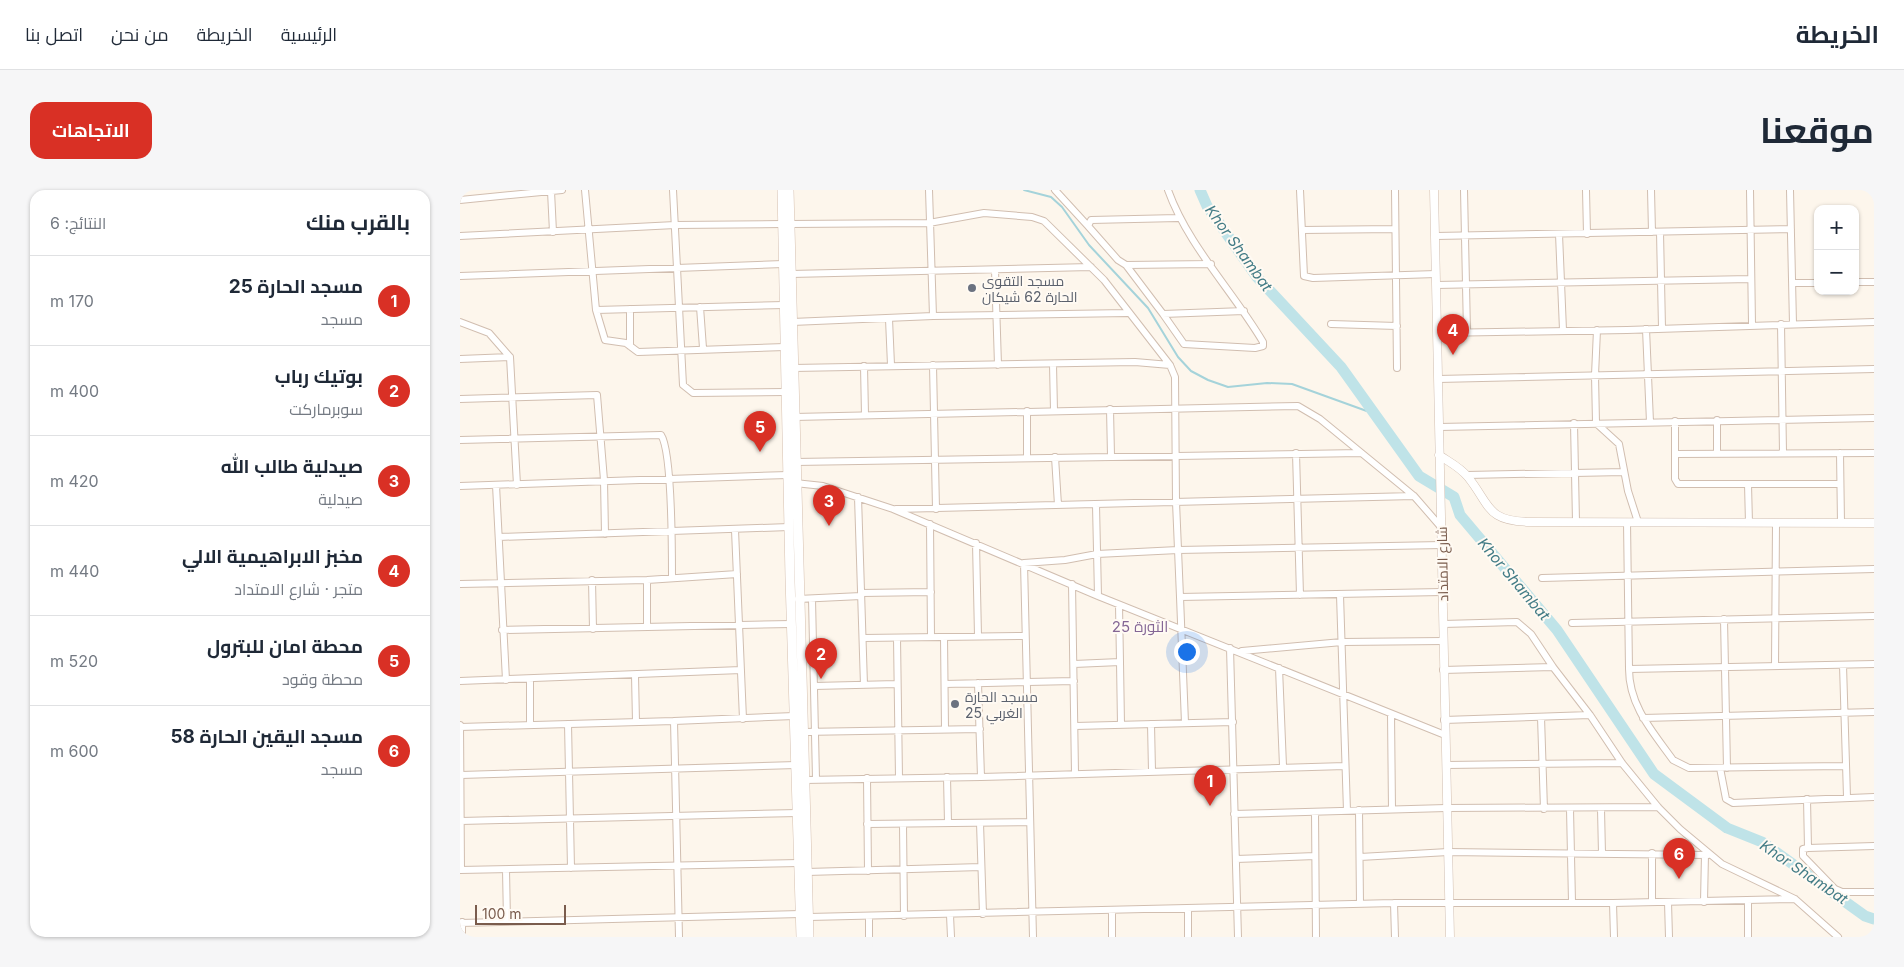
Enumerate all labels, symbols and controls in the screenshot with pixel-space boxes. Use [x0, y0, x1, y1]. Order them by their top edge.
text: الخريطة [1796, 20, 1879, 49]
text: اتصل بنا [25, 24, 83, 45]
text: من نحن [111, 24, 169, 45]
text: الخريطة [197, 24, 253, 45]
text: الرئيسية [281, 24, 337, 45]
button: الاتجاهات [30, 102, 152, 159]
text: موقعنا [1760, 109, 1874, 151]
water label: Khor Shambat [1201, 201, 1277, 296]
map controls [1814, 205, 1859, 295]
button: + [1814, 205, 1859, 250]
text: بالقرب منك [306, 210, 410, 235]
text: النتائج: 6 [50, 213, 106, 233]
button: − [1814, 250, 1859, 295]
place label: مسجد التقوى الحارة 62 شيكان [982, 272, 1078, 305]
text: مسجد الحارة 25 [229, 275, 363, 298]
marker: مسجد التقوى الحارة 62 شيكان [966, 282, 978, 294]
text: 170 m [50, 291, 94, 311]
text: 1 [391, 291, 397, 311]
text: مسجد [321, 309, 363, 329]
pin: 4 [1437, 314, 1469, 355]
text: بوتيك رباب [275, 365, 363, 388]
text: 400 m [50, 381, 99, 401]
text: 2 [389, 381, 399, 401]
text: سوبرماركت [289, 399, 363, 419]
pin: 5 [744, 411, 776, 452]
text: صيدلية طالب الله [221, 455, 363, 478]
text: 420 m [50, 471, 99, 491]
text: 3 [389, 471, 399, 491]
pin: 3 [813, 485, 845, 526]
text: صيدلية [318, 489, 363, 509]
street label: شارع الامتداد [1433, 526, 1452, 602]
water label: Khor Shambat [1474, 534, 1555, 625]
text: مخبز الابراهيمية الالي [182, 545, 363, 568]
text: 440 m [50, 561, 99, 581]
text: 4 [389, 561, 399, 581]
text: متجر · شارع الامتداد [234, 579, 363, 599]
district label: الثورة 25 [1112, 617, 1168, 636]
text: محطة امان للبترول [207, 635, 363, 658]
pin: 2 [805, 638, 837, 679]
your location [1174, 639, 1200, 665]
text: 520 m [50, 651, 98, 671]
text: 5 [389, 651, 399, 671]
text: محطة وقود [282, 669, 363, 689]
place label: مسجد الحارة 25 الغربي [965, 688, 1038, 725]
marker: مسجد الحارة 25 الغربي [949, 698, 961, 710]
text: مسجد اليقين الحارة 58 [170, 725, 363, 748]
text: 600 m [50, 741, 99, 761]
text: 6 [389, 741, 399, 761]
text: مسجد [321, 759, 363, 779]
pin: 1 [1194, 765, 1226, 806]
water label: Khor Shambat [1756, 836, 1852, 909]
pin: 6 [1663, 838, 1695, 879]
scale bar [475, 902, 566, 925]
text: 100 m [482, 905, 522, 922]

